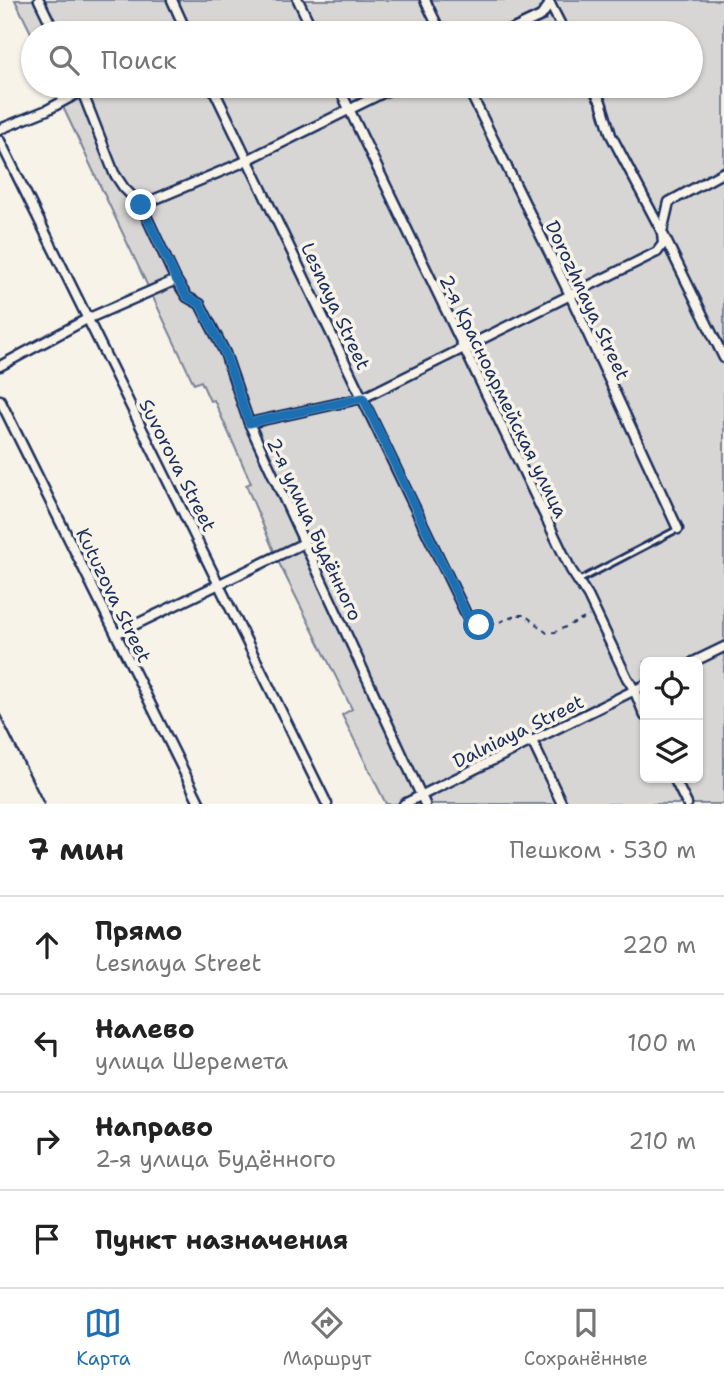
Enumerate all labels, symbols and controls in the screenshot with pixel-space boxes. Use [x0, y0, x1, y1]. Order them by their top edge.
search box [21, 21, 703, 98]
icon: search [45, 41, 83, 79]
text: Поиск [101, 42, 177, 77]
route end [125, 189, 156, 220]
street label: Dorozhnaya Street [540, 216, 635, 384]
street label: Lesnaya Street [295, 239, 376, 374]
street label: 2-я Красноармейская улица [434, 270, 574, 522]
street label: Suvorova Street [133, 395, 222, 536]
street label: 2-я улица Будённого [261, 434, 368, 625]
street label: Kutuzova Street [70, 524, 157, 667]
route start [463, 609, 494, 640]
map controls [640, 657, 703, 783]
button: locate [640, 657, 703, 720]
street label: Dalniaya Street [449, 689, 588, 774]
button: layers [640, 720, 703, 783]
text: 7 мин [28, 829, 124, 870]
text: Пешком · 530 m [510, 835, 696, 865]
text: Прямо [95, 913, 183, 948]
icon: ahead [28, 926, 66, 964]
text: 220 m [622, 930, 696, 960]
text: Lesnaya Street [95, 948, 262, 978]
text: Налево [95, 1011, 195, 1046]
icon: left [28, 1024, 66, 1062]
text: 100 m [627, 1028, 696, 1058]
text: улица Шеремета [95, 1046, 288, 1076]
text: Направо [95, 1109, 213, 1144]
icon: right [28, 1122, 66, 1160]
text: 210 m [628, 1126, 696, 1156]
text: 2-я улица Будённого [95, 1144, 336, 1174]
icon: arrive [28, 1220, 66, 1258]
text: Пункт назначения [95, 1222, 348, 1257]
tab: Карта [76, 1304, 131, 1371]
tab: Маршрут [283, 1304, 371, 1371]
tab: Сохранённые [524, 1304, 648, 1371]

